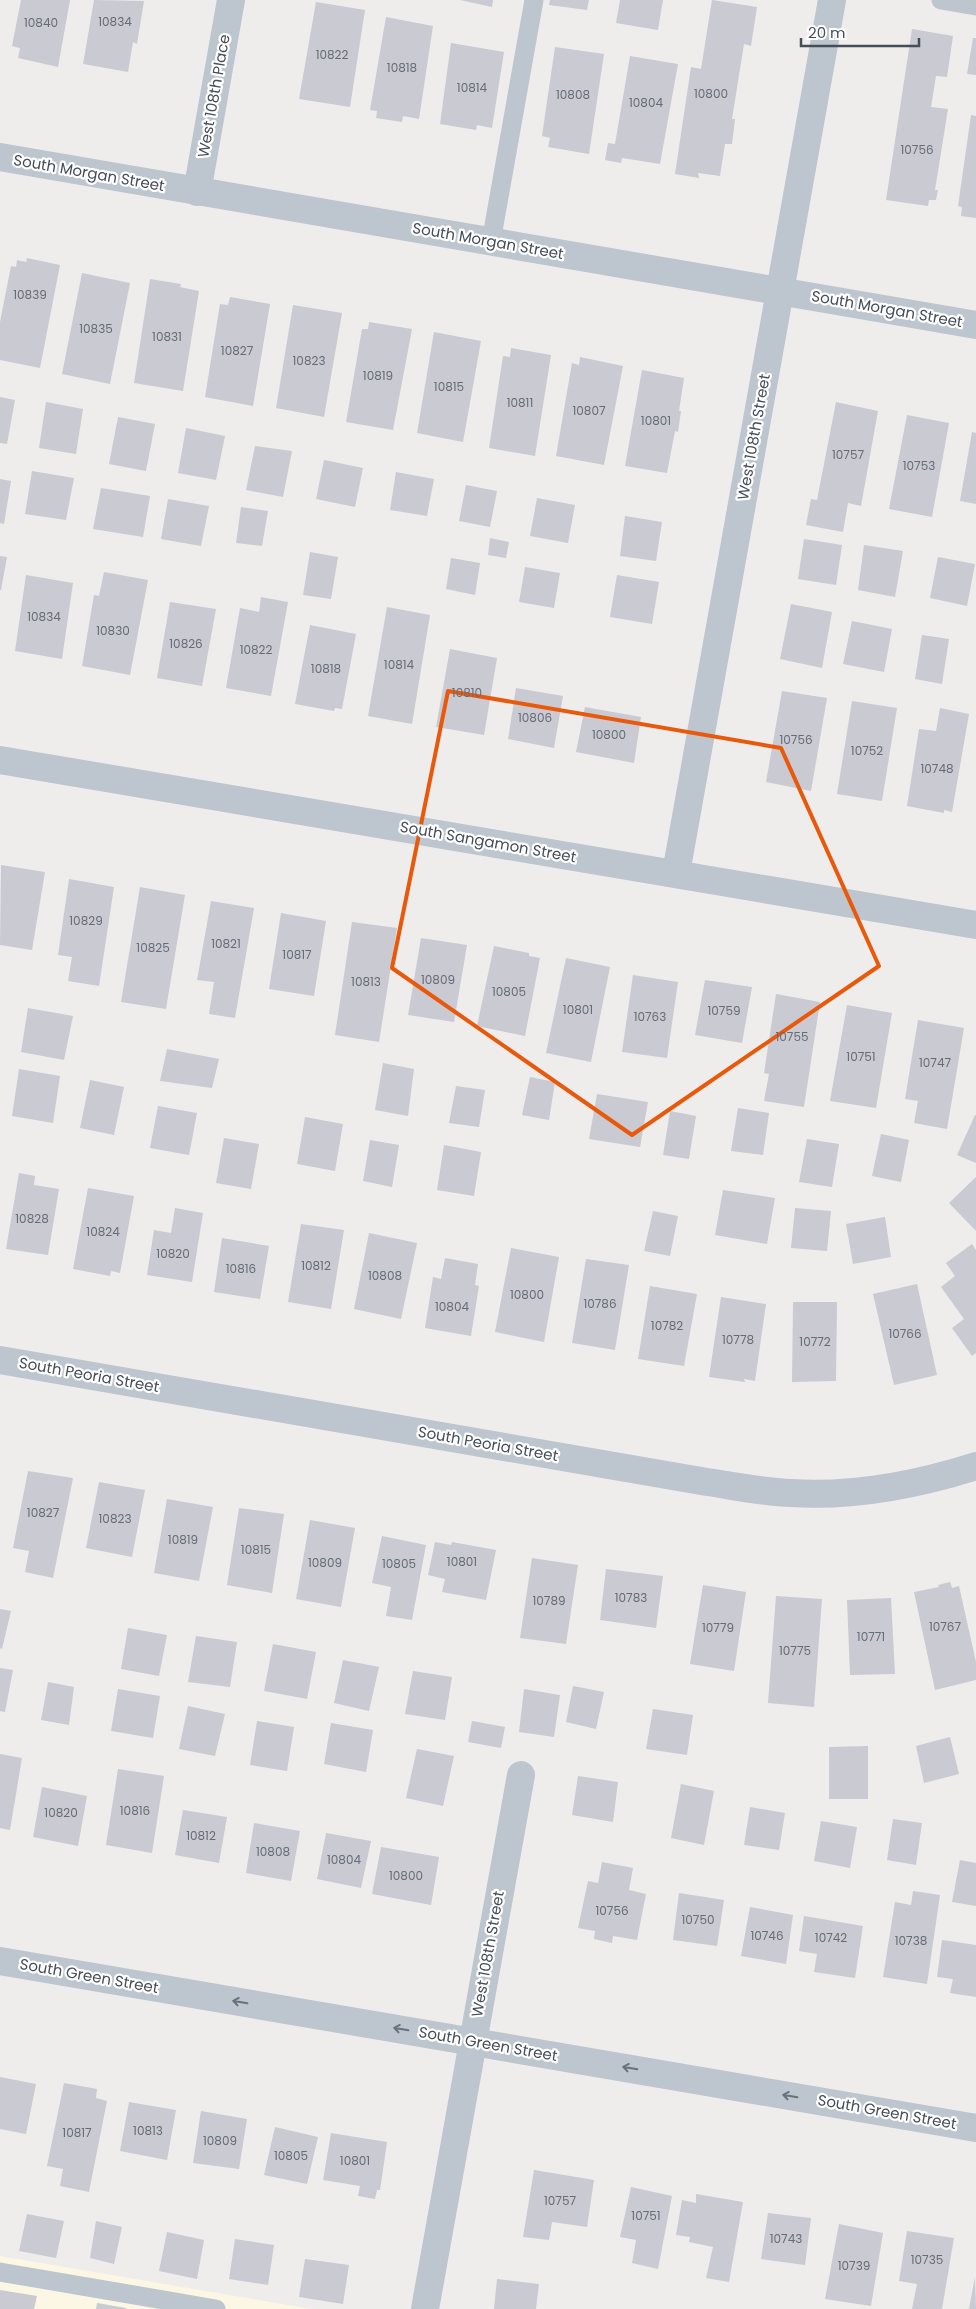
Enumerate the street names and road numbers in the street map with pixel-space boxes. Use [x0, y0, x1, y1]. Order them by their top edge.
street label: West 108th Place [192, 33, 235, 159]
street label: South Morgan Street [12, 149, 166, 196]
street label: South Morgan Street [411, 217, 565, 264]
street label: South Morgan Street [810, 285, 964, 332]
street label: West 108th Street [732, 372, 775, 502]
street label: South Sangamon Street [398, 816, 578, 867]
street label: South Peoria Street [17, 1352, 161, 1397]
street label: South Peoria Street [416, 1421, 560, 1466]
street label: West 108th Street [466, 1889, 509, 2019]
street label: South Green Street [18, 1953, 160, 1998]
street label: South Green Street [417, 2021, 559, 2066]
street label: South Green Street [816, 2089, 958, 2134]

